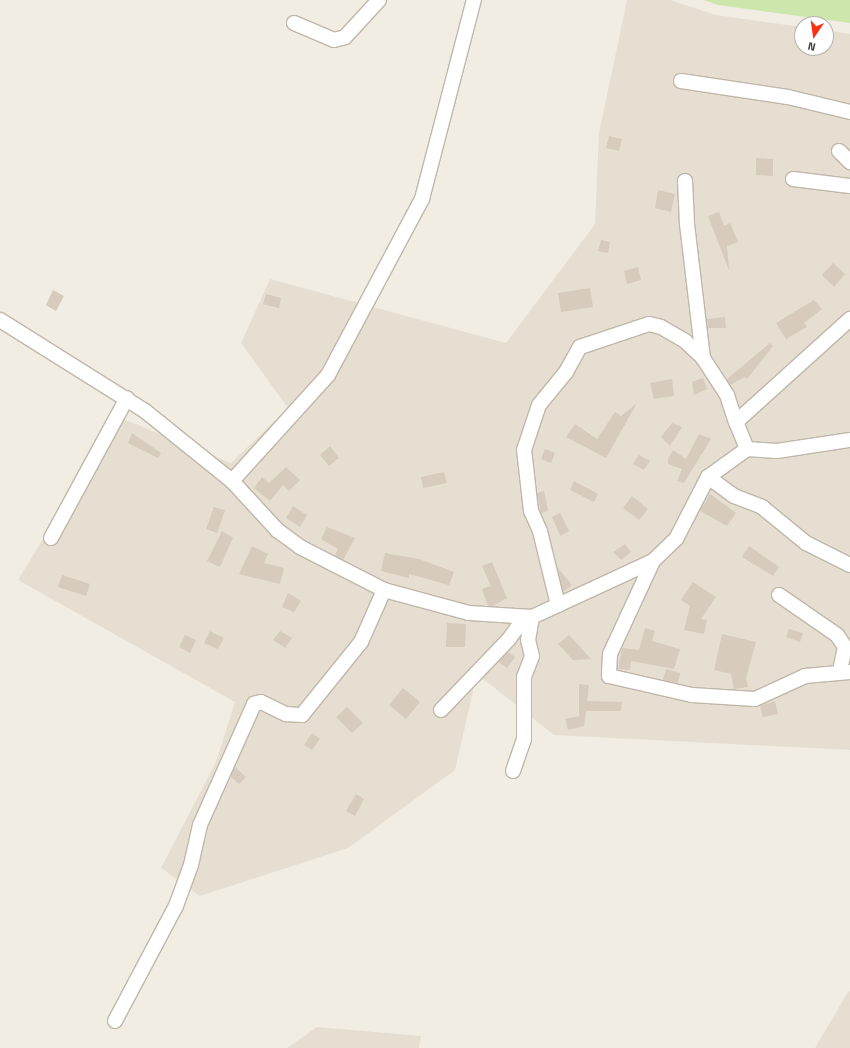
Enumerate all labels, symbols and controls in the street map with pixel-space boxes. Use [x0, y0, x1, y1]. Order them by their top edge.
north arrow [794, 16, 834, 56]
text: N [806, 38, 817, 55]

